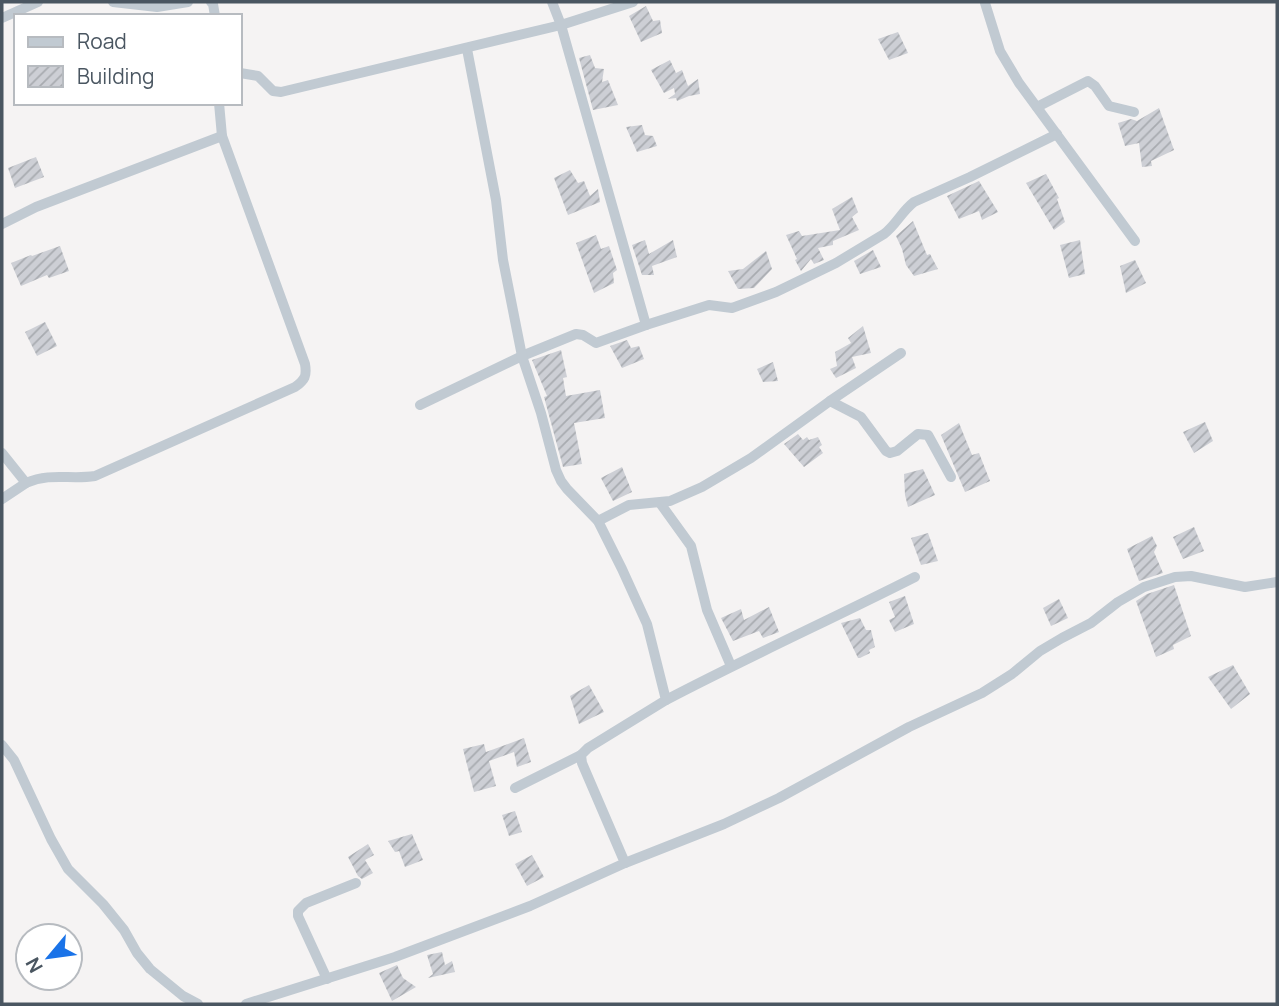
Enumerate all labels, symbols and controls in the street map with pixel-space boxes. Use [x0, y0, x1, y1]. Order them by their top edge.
legend [14, 14, 242, 105]
text: Road [77, 27, 127, 55]
text: Building [77, 62, 154, 90]
north arrow [14, 922, 84, 992]
text: N [19, 953, 49, 978]

